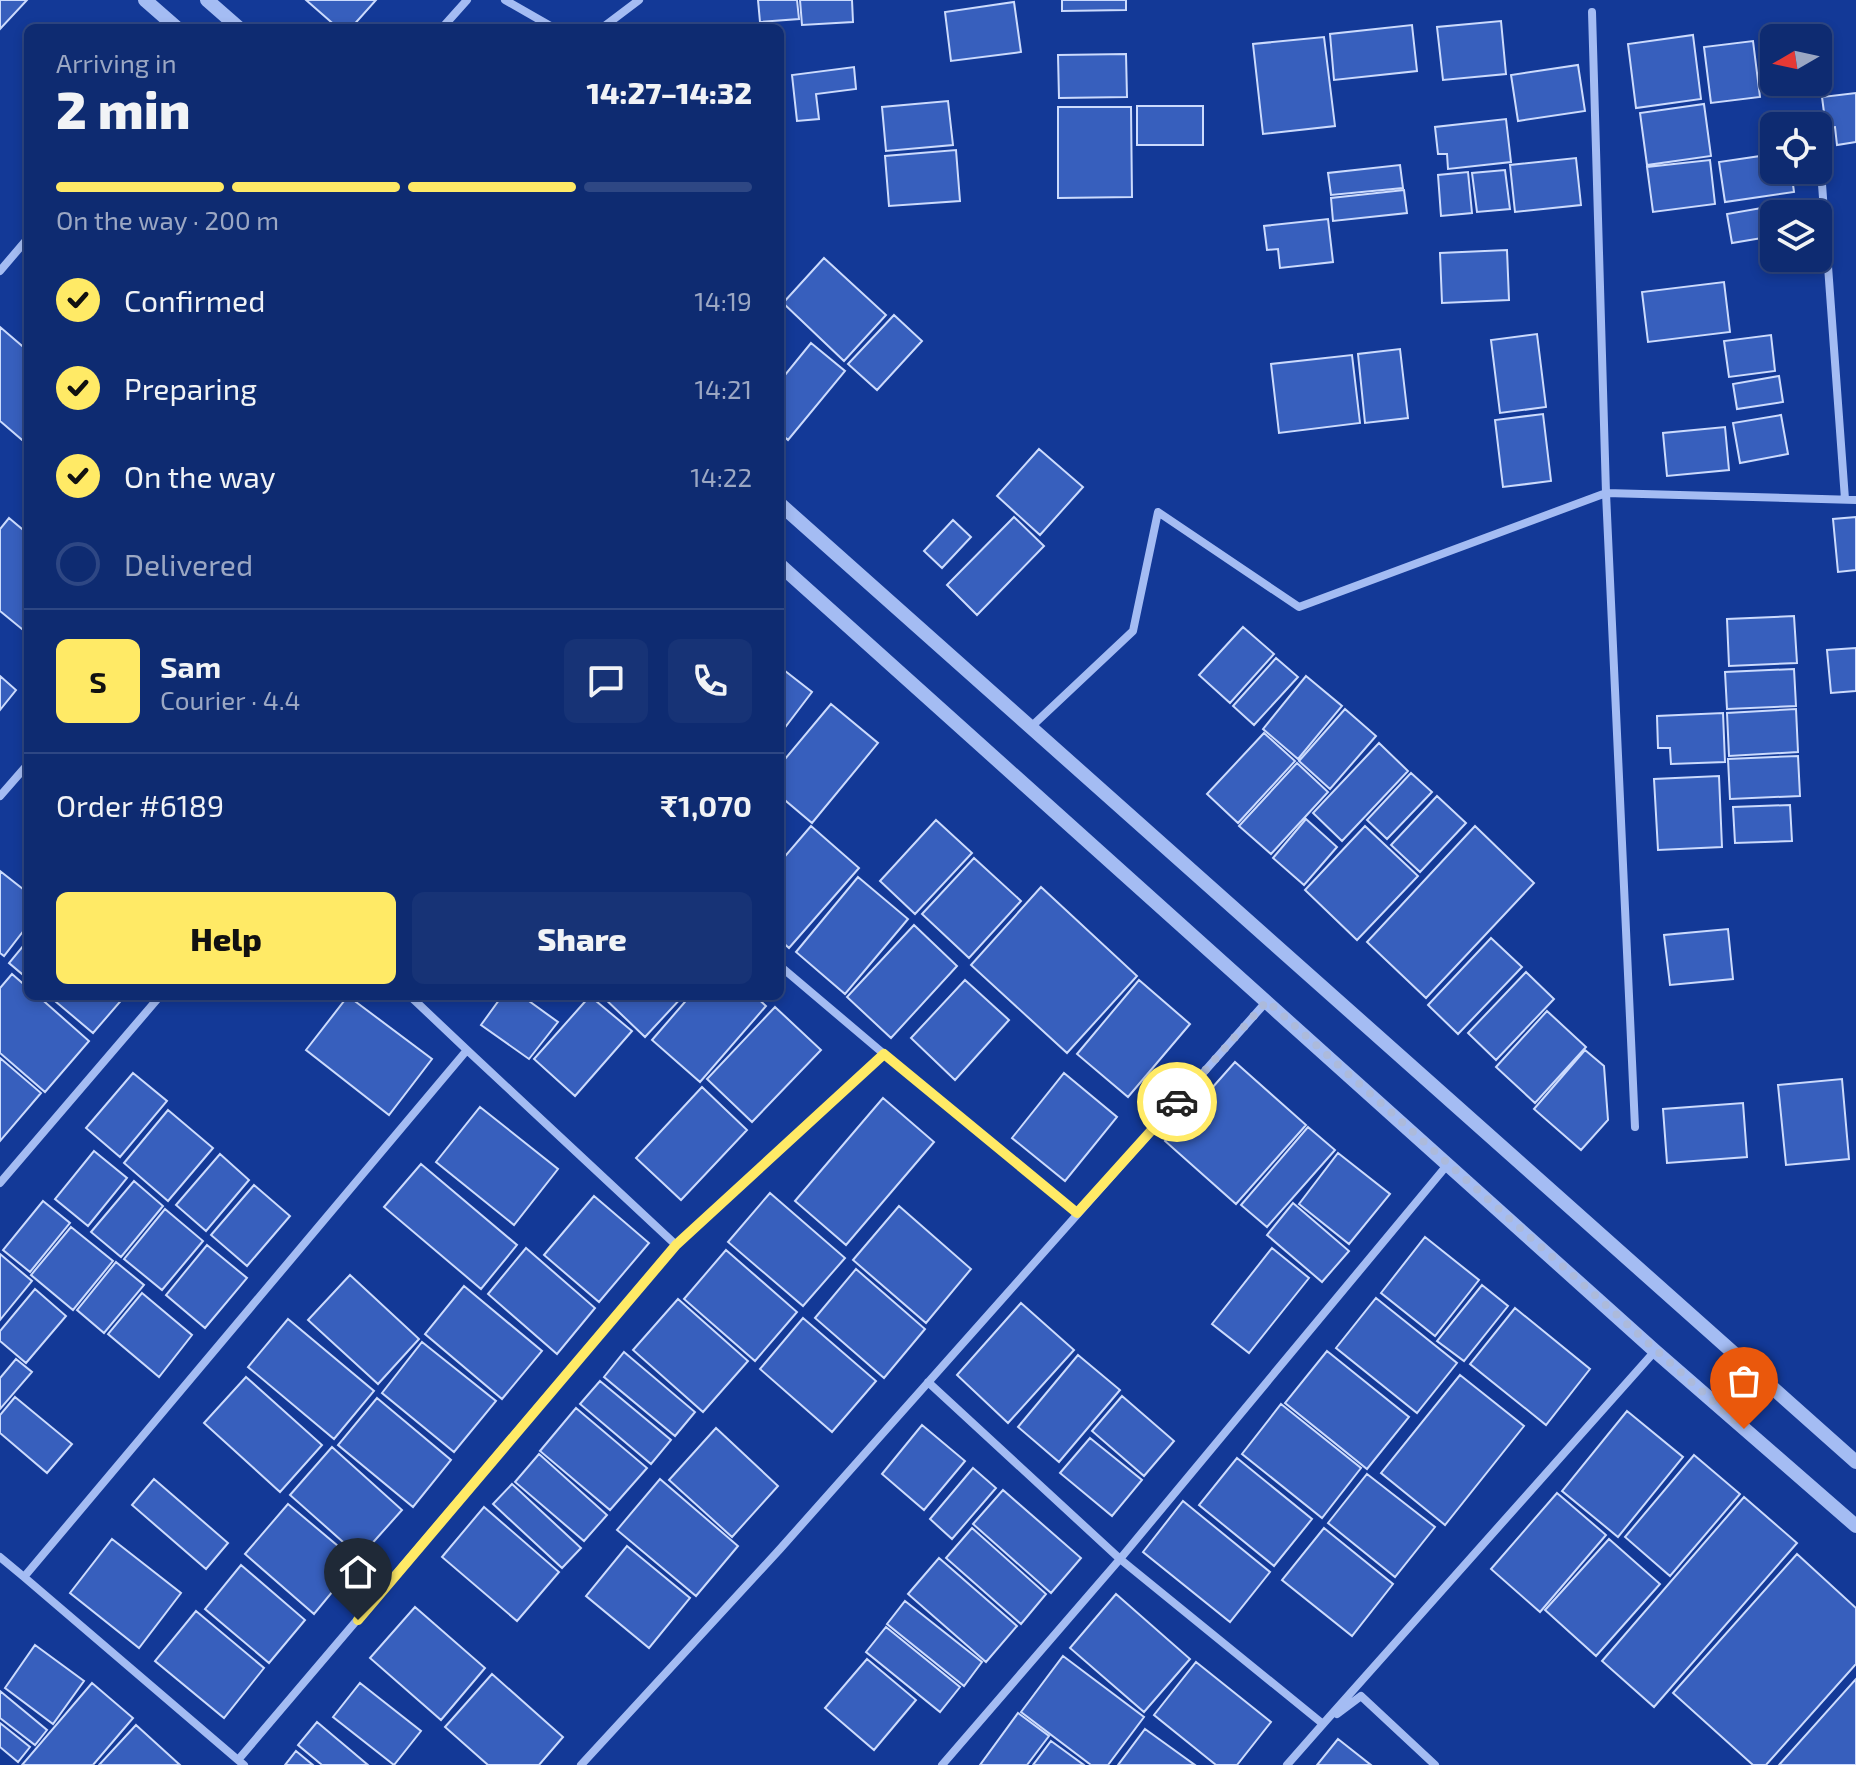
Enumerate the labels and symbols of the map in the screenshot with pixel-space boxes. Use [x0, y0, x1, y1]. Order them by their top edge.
north arrow [1760, 24, 1832, 96]
courier [1137, 1062, 1217, 1142]
pin [1710, 1347, 1778, 1429]
pin [324, 1538, 392, 1620]

